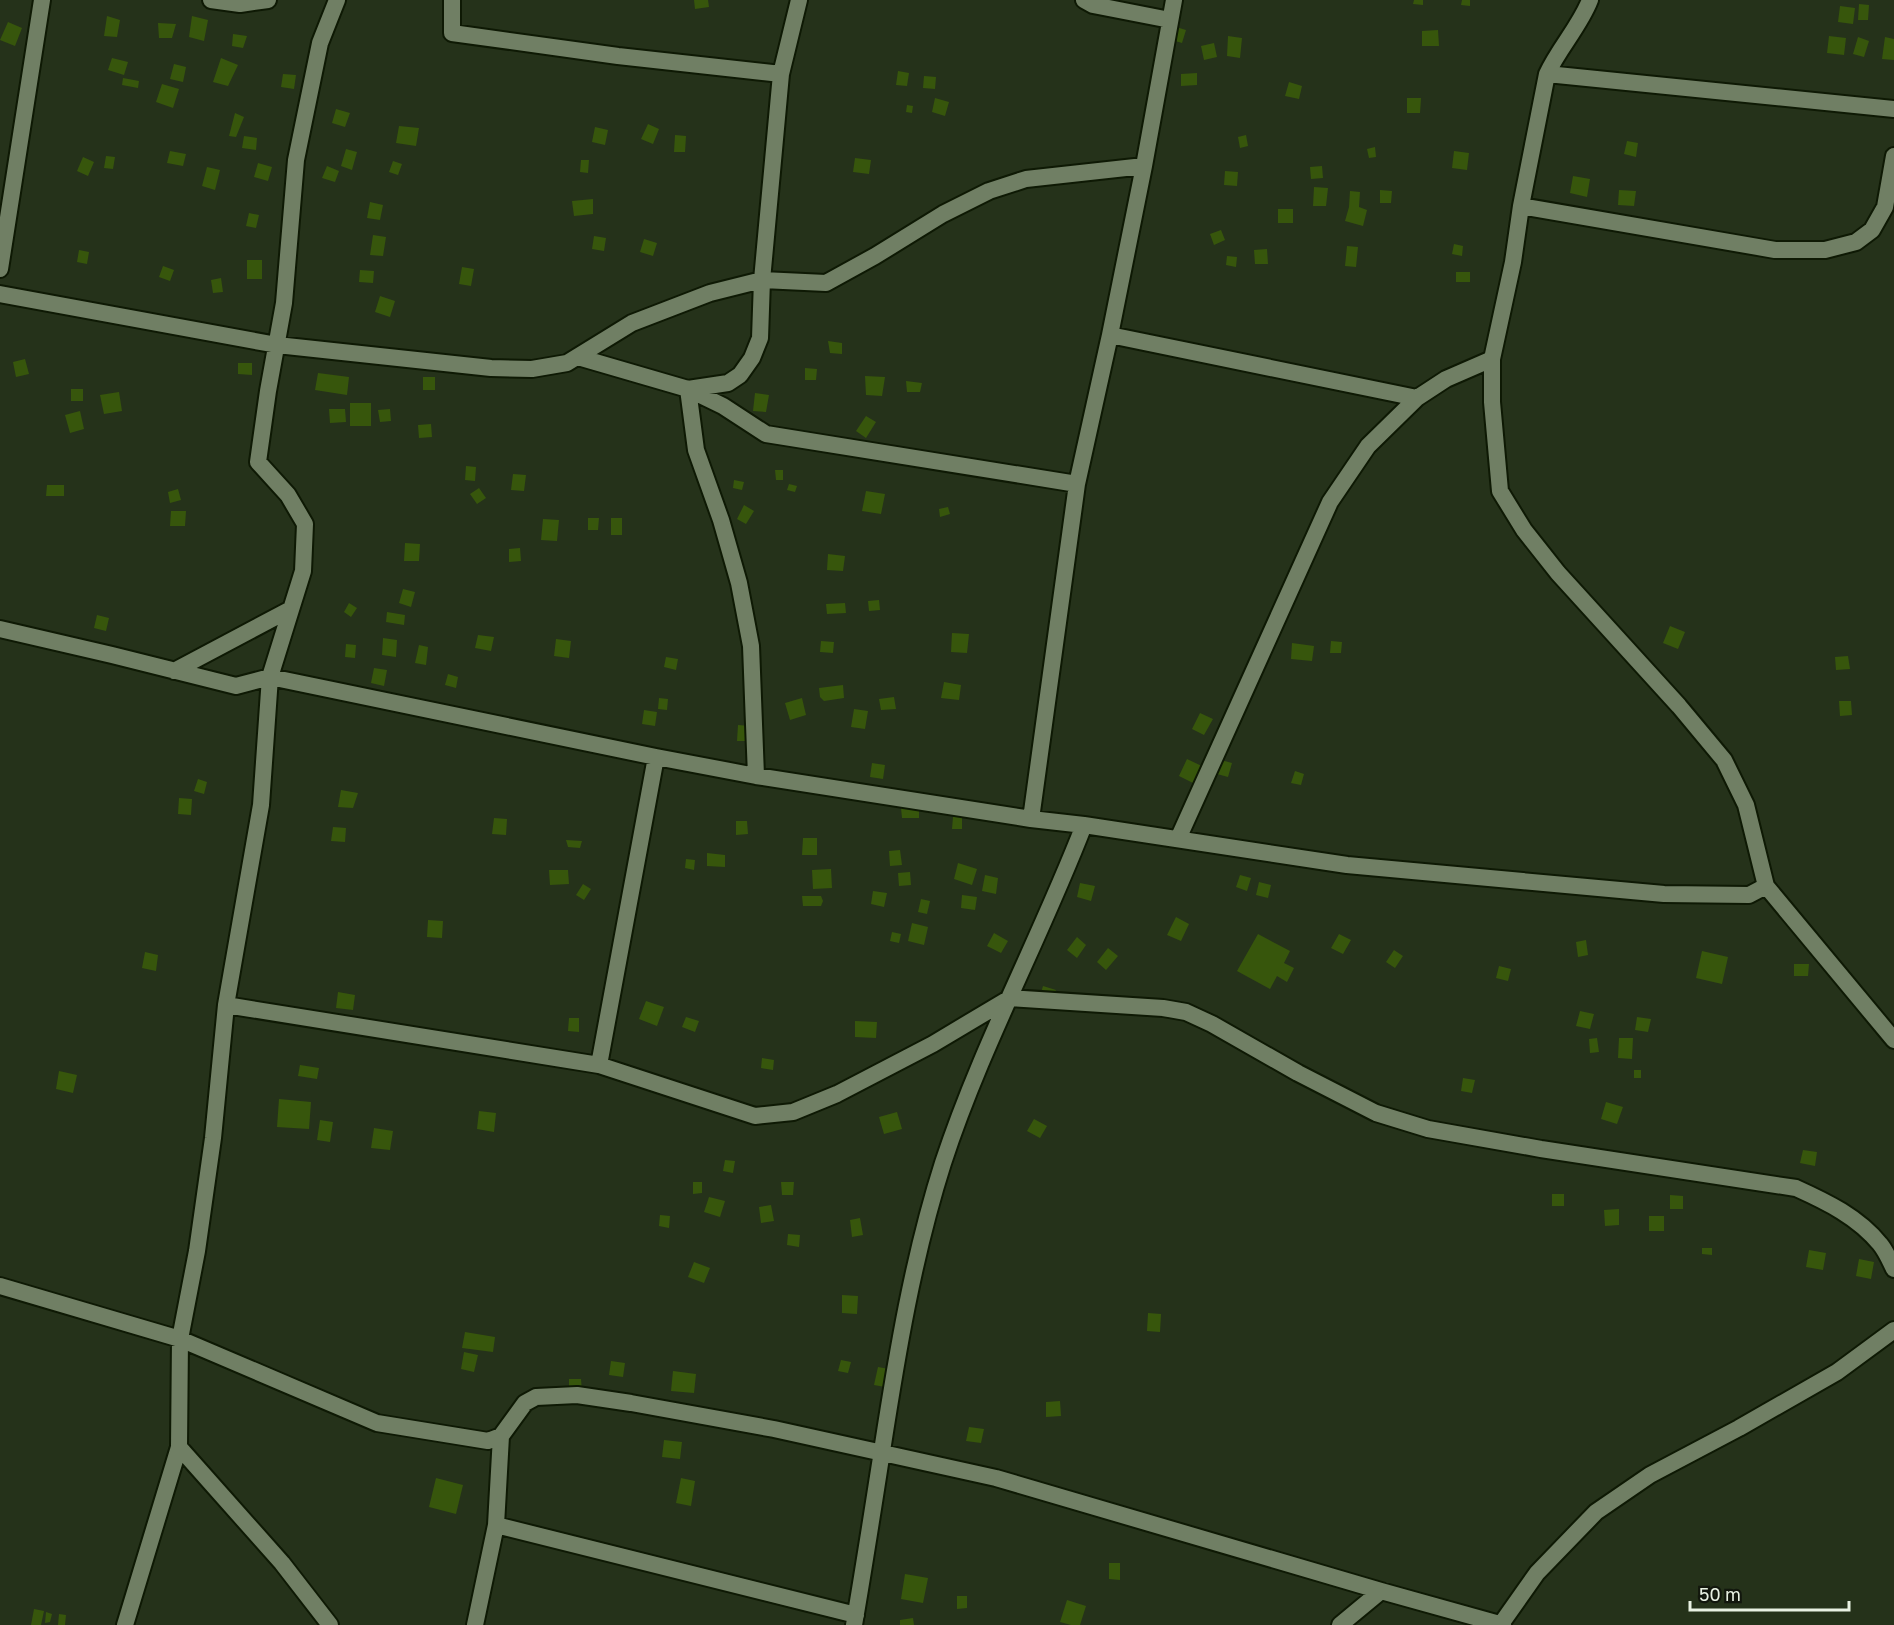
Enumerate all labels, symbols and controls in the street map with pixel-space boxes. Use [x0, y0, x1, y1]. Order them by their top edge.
scale bar [1690, 1574, 1849, 1612]
text: 50 m [1699, 1583, 1741, 1605]

